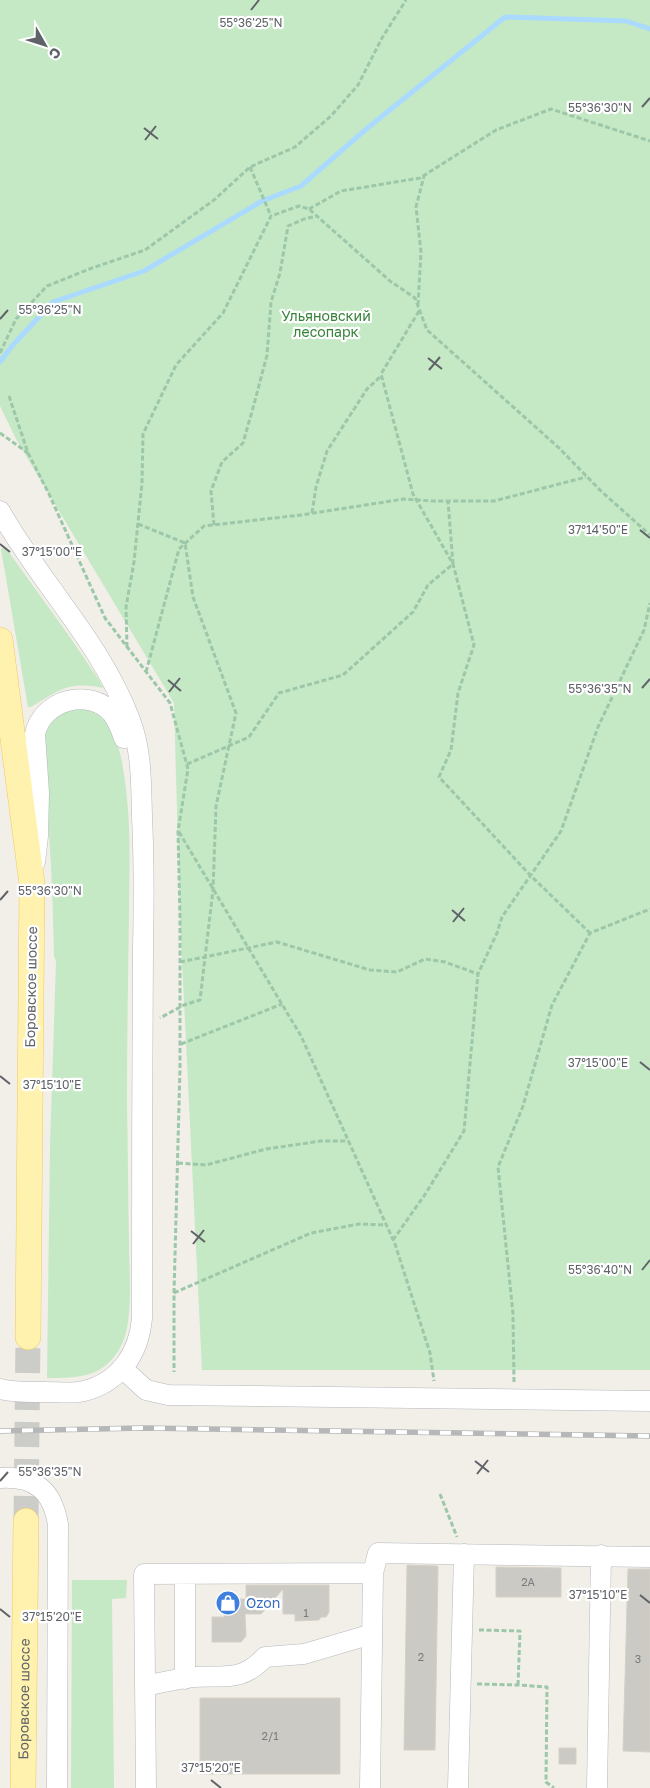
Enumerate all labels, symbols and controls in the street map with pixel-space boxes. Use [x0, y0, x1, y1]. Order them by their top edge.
text: 55°36'25"N [219, 15, 283, 30]
north arrow [20, 20, 70, 70]
text: С [46, 44, 65, 63]
text: 55°36'30"N [568, 100, 632, 115]
text: 55°36'25"N [18, 302, 82, 317]
park label: Ульяновский лесопарк [281, 307, 371, 340]
text: 37°14'50"E [568, 522, 628, 537]
text: 37°15'00"E [22, 544, 82, 559]
text: 55°36'35"N [568, 681, 632, 696]
text: 55°36'30"N [18, 883, 82, 898]
street label: Боровское шоссе [21, 926, 40, 1048]
text: 37°15'00"E [568, 1055, 628, 1070]
text: 37°15'10"E [23, 1077, 81, 1092]
text: 55°36'40"N [568, 1262, 632, 1277]
text: 55°36'35"N [18, 1464, 82, 1479]
house number: 2А [521, 1575, 536, 1588]
text: 37°15'10"E [569, 1587, 627, 1602]
shop icon: Ozon [215, 1590, 241, 1616]
place label: Ozon [246, 1594, 280, 1611]
house number: 1 [303, 1606, 309, 1619]
text: 37°15'20"E [22, 1609, 82, 1624]
street label: Боровское шоссе [14, 1638, 33, 1760]
house number: 2 [418, 1650, 424, 1663]
house number: 3 [635, 1652, 641, 1665]
house number: 2/1 [262, 1729, 279, 1742]
text: 37°15'20"E [181, 1760, 241, 1775]

